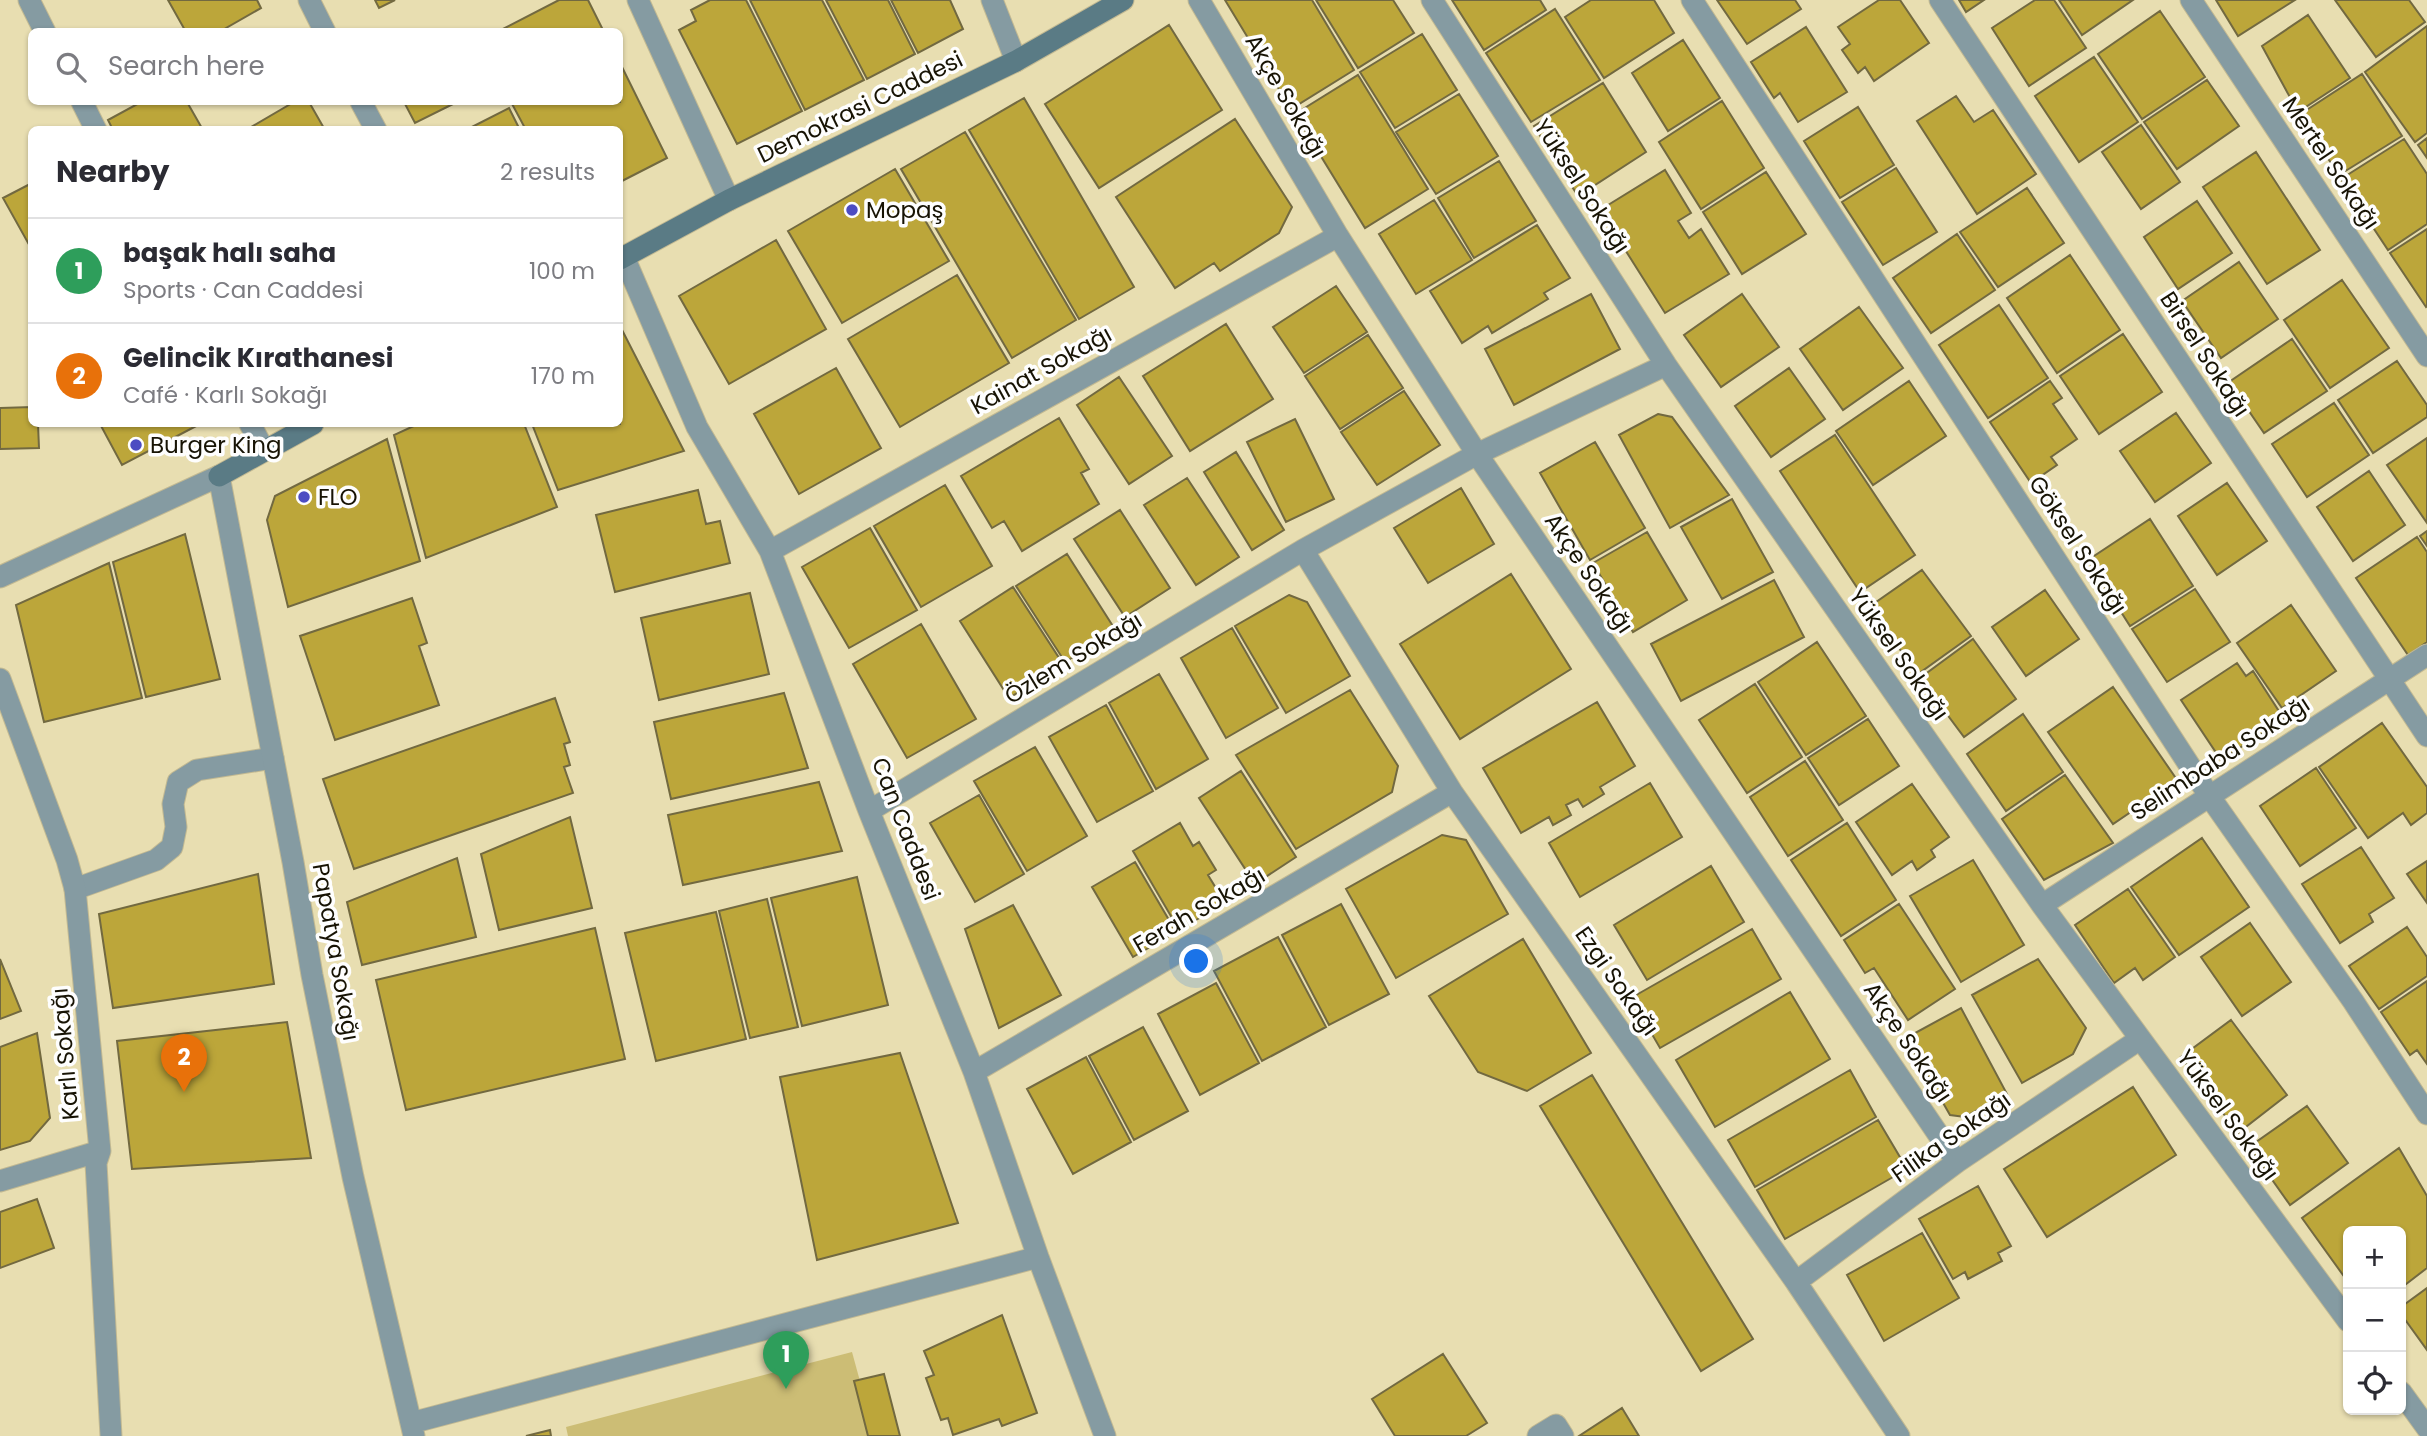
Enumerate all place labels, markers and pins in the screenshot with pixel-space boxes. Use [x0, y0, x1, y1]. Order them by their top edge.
place label: Mopaş [866, 194, 944, 226]
marker: Mopaş [844, 202, 860, 218]
place label: Burger King [150, 429, 282, 461]
marker: Burger King [128, 437, 144, 453]
place label: FLO [318, 481, 358, 513]
marker: FLO [296, 489, 312, 505]
pin: 2 [161, 1034, 207, 1092]
pin: 1 [763, 1331, 809, 1389]

